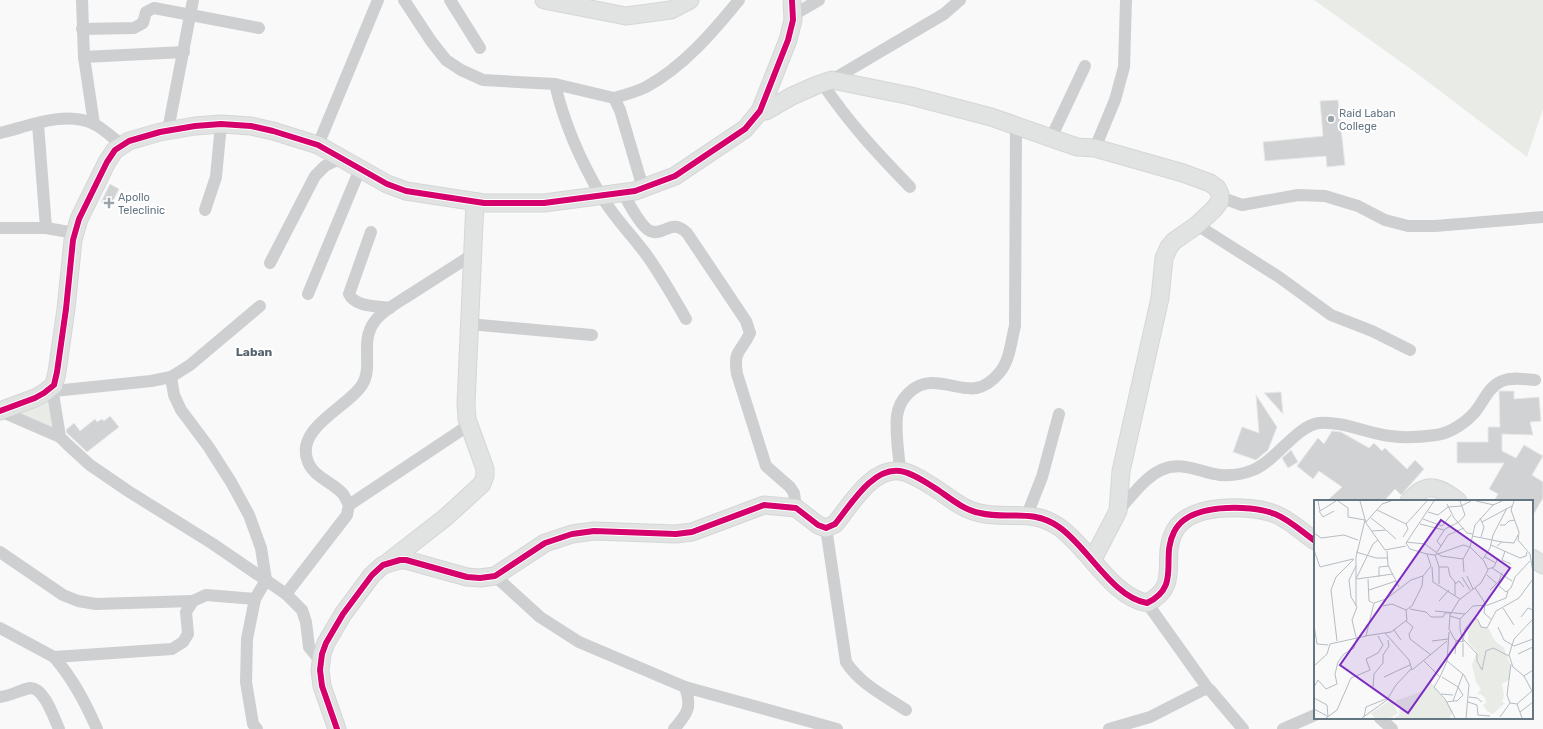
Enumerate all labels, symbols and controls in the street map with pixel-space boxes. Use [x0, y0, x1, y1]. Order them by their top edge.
place label: Raid Laban College [1339, 107, 1396, 133]
marker: Raid Laban College [1326, 114, 1336, 124]
place label: Apollo Teleclinic [118, 191, 165, 217]
marker: Apollo Teleclinic [103, 197, 115, 209]
district label: Laban [236, 345, 273, 359]
inset map [1314, 500, 1533, 719]

